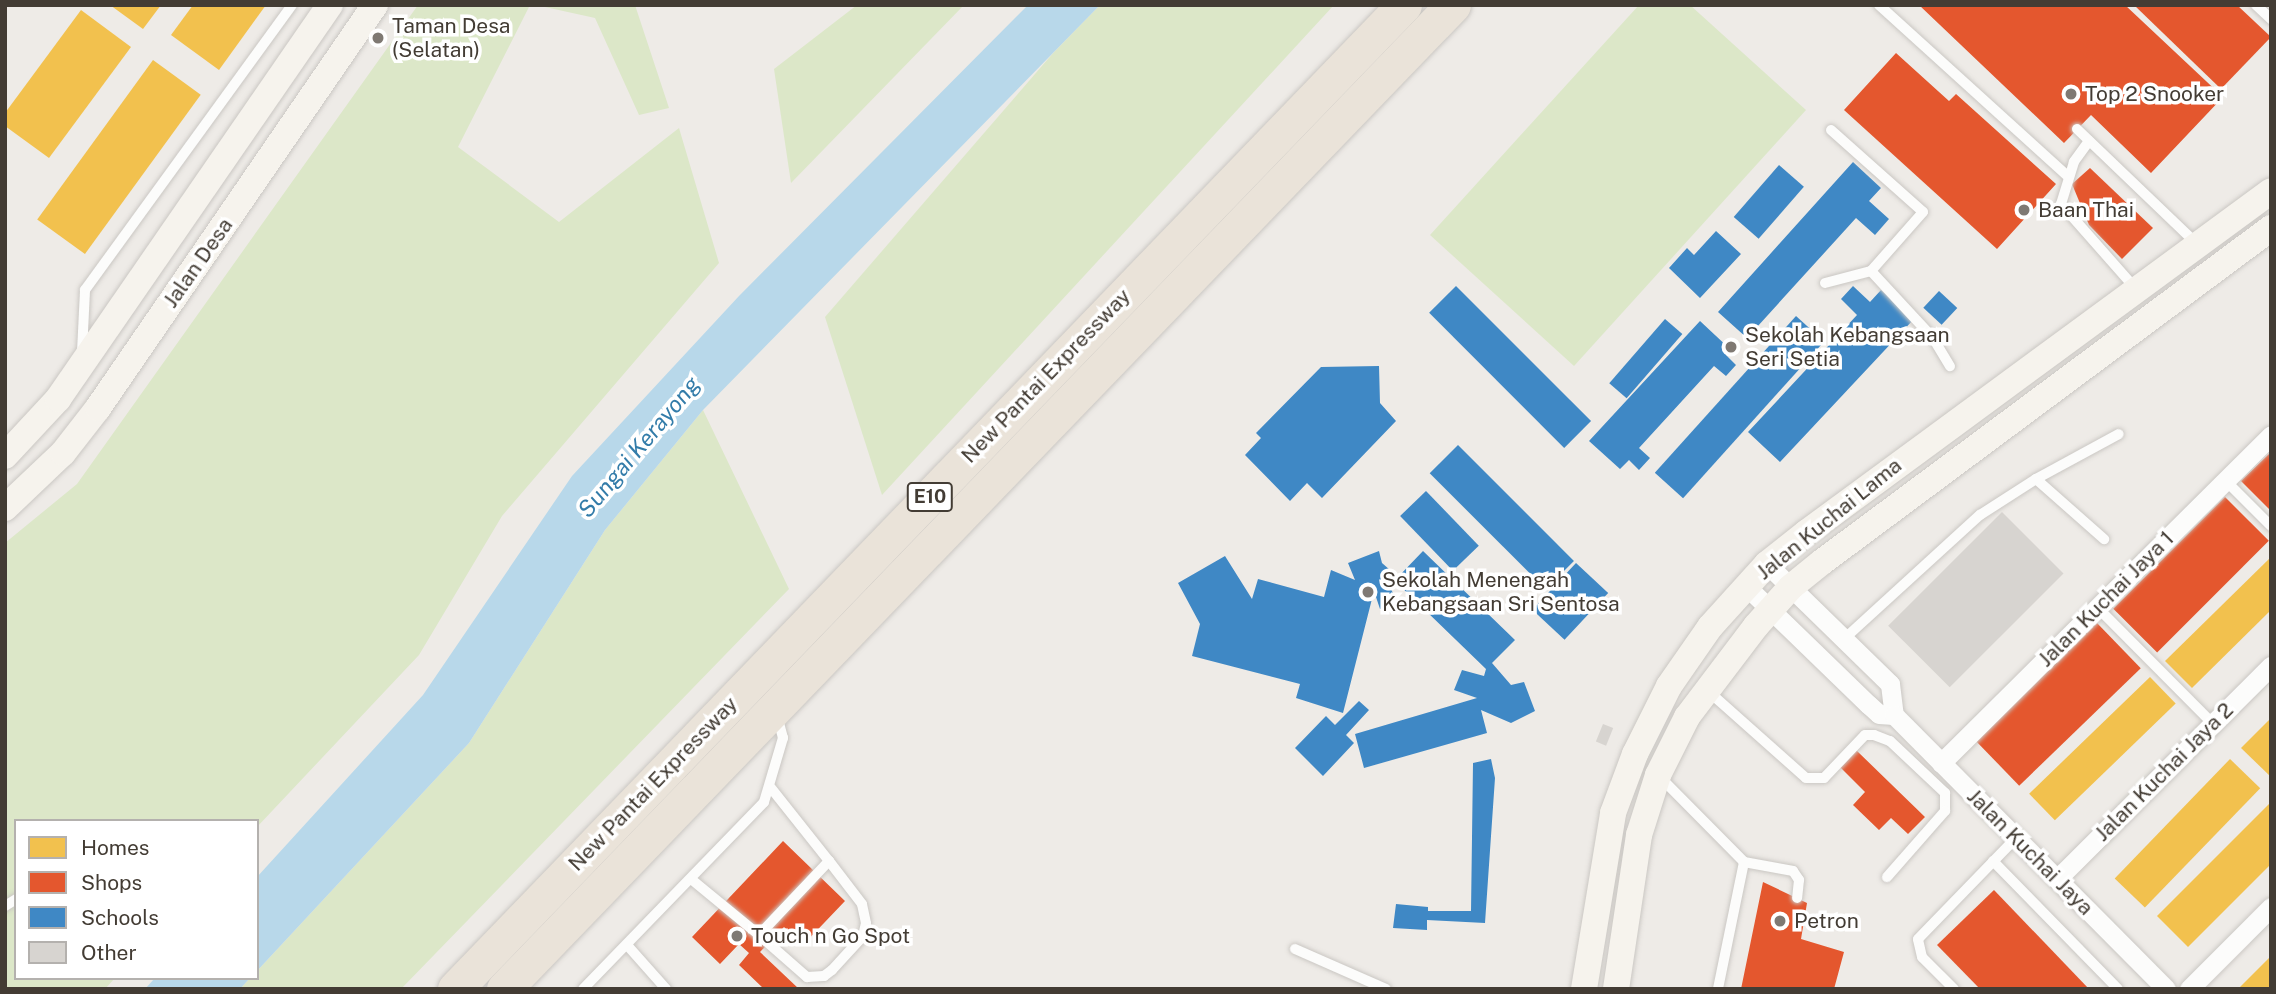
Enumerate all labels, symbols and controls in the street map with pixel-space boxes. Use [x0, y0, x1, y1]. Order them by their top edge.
place label: Taman Desa (Selatan) [392, 13, 510, 63]
marker: Taman Desa (Selatan) [370, 30, 386, 46]
place label: Top 2 Snooker [2085, 81, 2224, 107]
marker: Top 2 Snooker [2063, 86, 2079, 102]
place label: Baan Thai [2038, 197, 2134, 223]
marker: Baan Thai [2016, 202, 2032, 218]
street label: Jalan Desa [158, 213, 238, 313]
street label: New Pantai Expressway [956, 284, 1136, 468]
place label: Sekolah Kebangsaan Seri Setia [1745, 322, 1950, 372]
marker: Sekolah Kebangsaan Seri Setia [1723, 339, 1739, 355]
water label: Sungai Kerayong [572, 371, 706, 523]
street label: Jalan Kuchai Lama [1751, 453, 1907, 585]
road number: E10 [906, 482, 954, 512]
street label: Jalan Kuchai Jaya 1 [2033, 526, 2179, 672]
place label: Sekolah Menengah Kebangsaan Sri Sentosa [1382, 567, 1620, 617]
marker: Sekolah Menengah Kebangsaan Sri Sentosa [1360, 584, 1376, 600]
street label: New Pantai Expressway [563, 692, 743, 876]
street label: Jalan Kuchai Jaya 2 [2089, 697, 2239, 847]
street label: Jalan Kuchai Jaya [1962, 784, 2098, 920]
legend [14, 819, 259, 980]
text: Homes [81, 835, 149, 860]
text: Shops [81, 870, 142, 895]
text: Schools [81, 905, 159, 930]
place label: Petron [1794, 908, 1859, 934]
marker: Petron [1772, 913, 1788, 929]
place label: Touch n Go Spot [751, 923, 910, 949]
marker: Touch n Go Spot [729, 928, 745, 944]
text: Other [81, 940, 137, 965]

